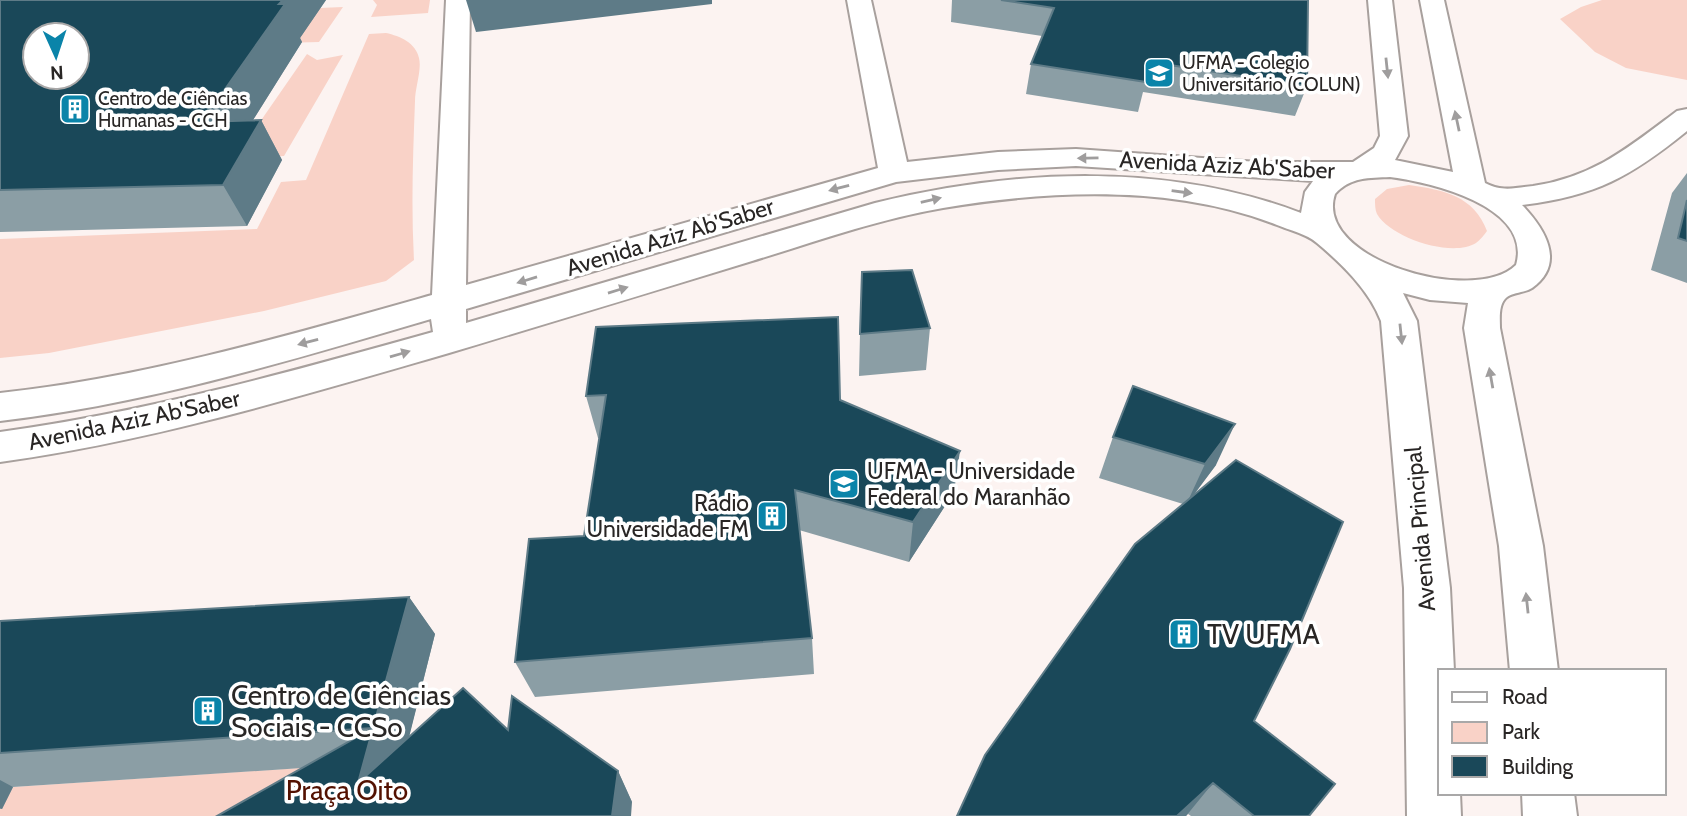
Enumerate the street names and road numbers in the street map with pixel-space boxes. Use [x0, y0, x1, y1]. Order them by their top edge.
street label: Avenida Aziz Ab'Saber [1119, 145, 1336, 185]
street label: Avenida Aziz Ab'Saber [563, 192, 778, 282]
street label: Avenida Aziz Ab'Saber [26, 384, 243, 456]
street label: Avenida Principal [1399, 445, 1441, 613]

